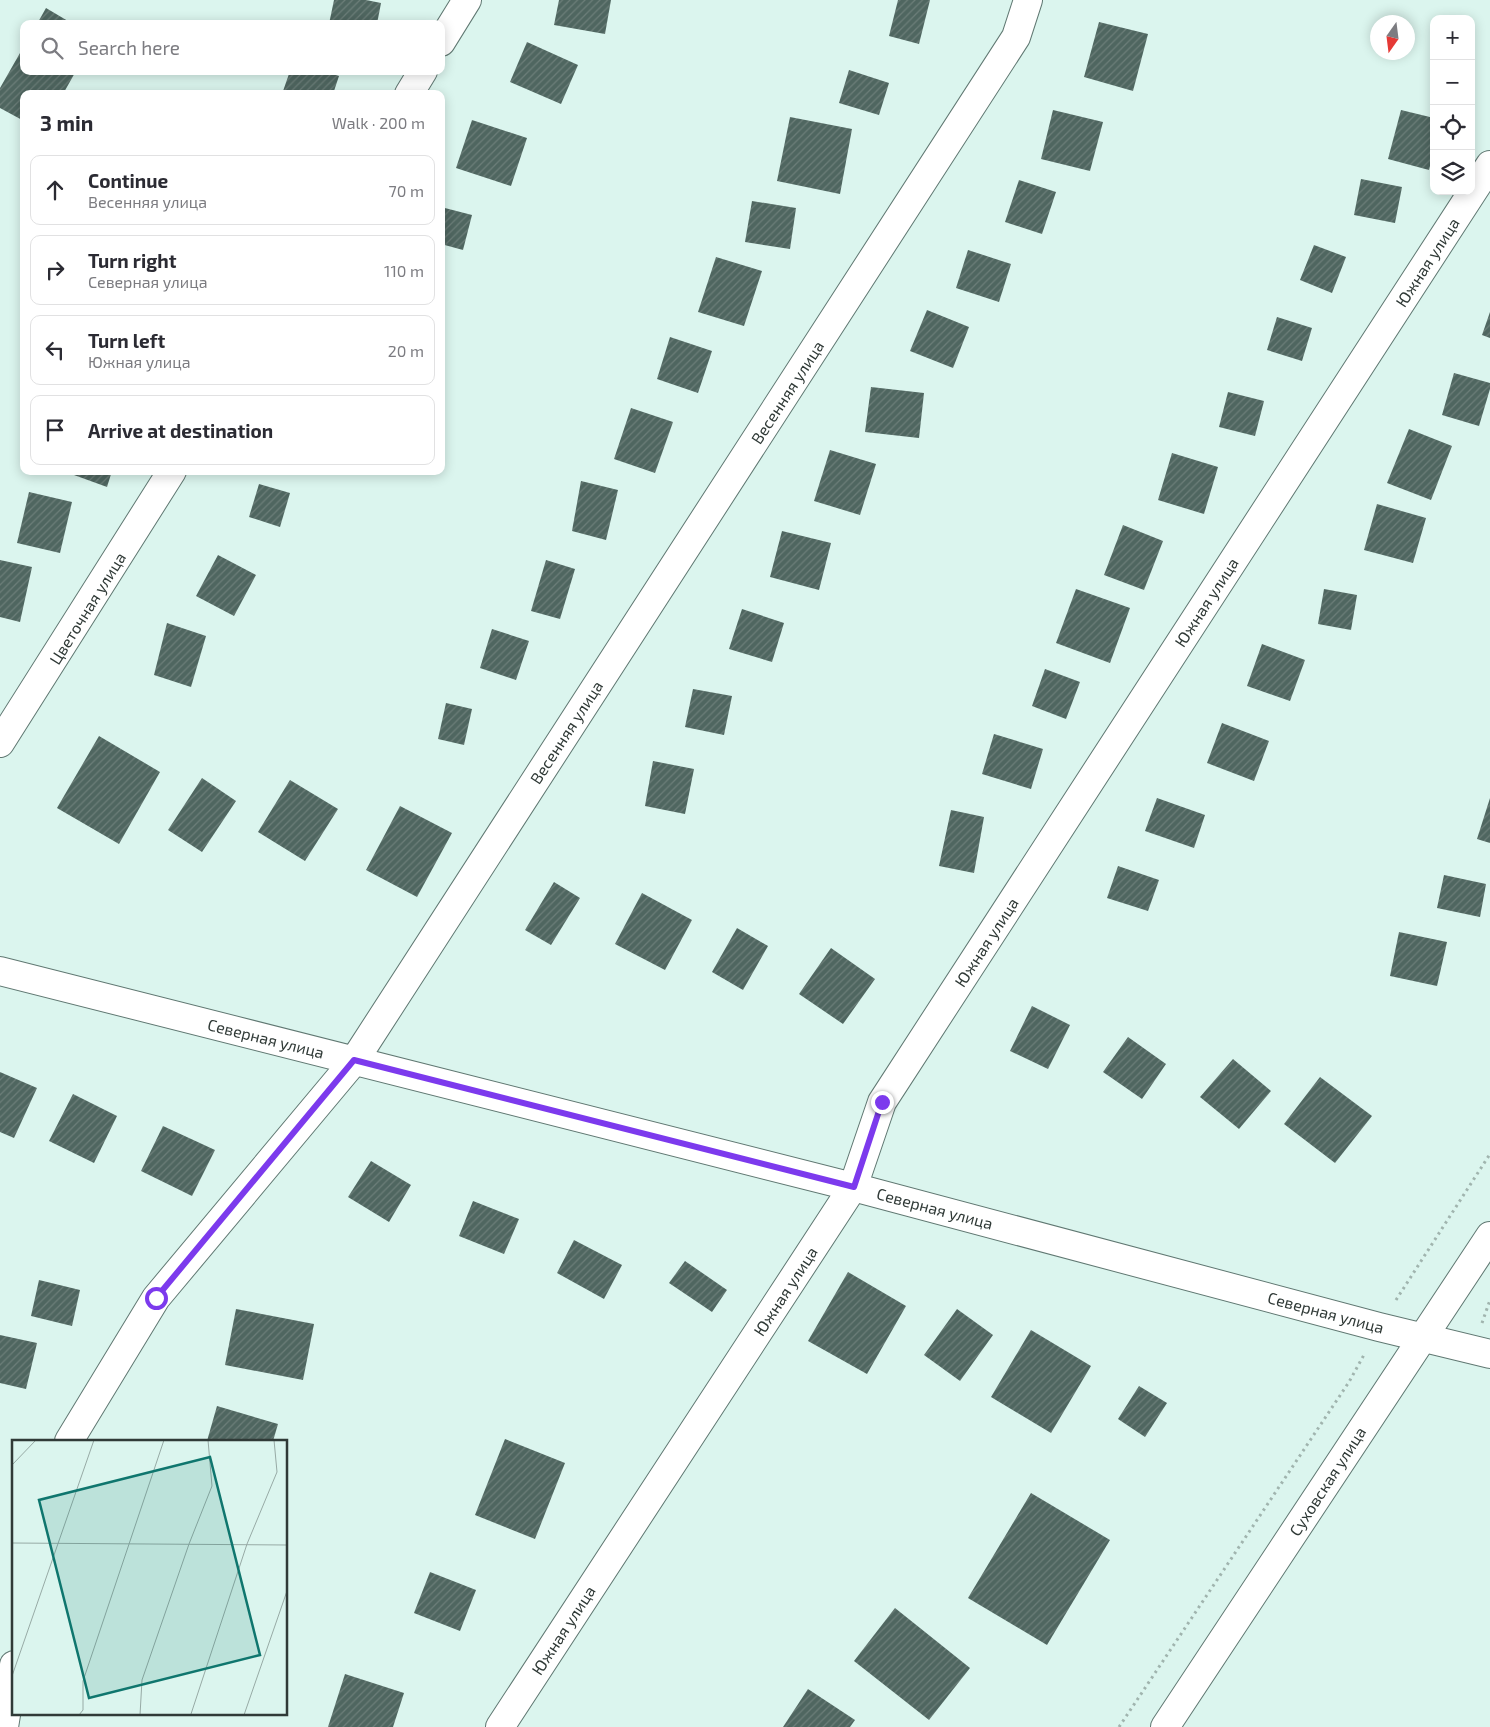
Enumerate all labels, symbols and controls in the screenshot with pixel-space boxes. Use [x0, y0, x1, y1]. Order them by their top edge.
north arrow [1370, 15, 1415, 60]
map controls [1430, 15, 1475, 195]
button: + [1430, 15, 1475, 60]
search box [20, 20, 445, 75]
icon: search [38, 34, 66, 62]
text: Search here [78, 36, 180, 59]
button: − [1430, 60, 1475, 105]
button: locate [1430, 105, 1475, 150]
text: 3 min [40, 110, 93, 135]
text: Walk · 200 m [332, 113, 425, 132]
button: layers [1430, 150, 1475, 195]
text: Continue [88, 169, 168, 192]
icon: ahead [41, 176, 69, 204]
text: 70 m [389, 181, 424, 200]
text: Весенняя улица [88, 192, 207, 211]
street label: Южная улица [1391, 214, 1464, 311]
text: Turn right [88, 249, 176, 272]
icon: right [41, 256, 69, 284]
text: 110 m [384, 261, 424, 280]
text: Северная улица [88, 272, 208, 291]
text: Turn left [88, 329, 165, 352]
icon: left [41, 336, 69, 364]
street label: Весенняя улица [747, 337, 828, 448]
text: 20 m [388, 341, 424, 360]
text: Южная улица [88, 352, 191, 371]
icon: arrive [41, 416, 69, 444]
text: Arrive at destination [88, 419, 273, 442]
street label: Цветочная улица [45, 548, 130, 668]
street label: Южная улица [1170, 554, 1243, 651]
street label: Весенняя улица [526, 677, 607, 788]
street label: Южная улица [950, 894, 1023, 991]
street label: Северная улица [205, 1014, 326, 1063]
route end [871, 1091, 894, 1114]
street label: Северная улица [875, 1183, 995, 1234]
street label: Южная улица [749, 1243, 822, 1340]
route start [145, 1287, 168, 1310]
street label: Северная улица [1266, 1287, 1386, 1338]
street label: Суховская улица [1285, 1423, 1370, 1540]
inset map [12, 1440, 288, 1714]
street label: Южная улица [527, 1582, 600, 1679]

